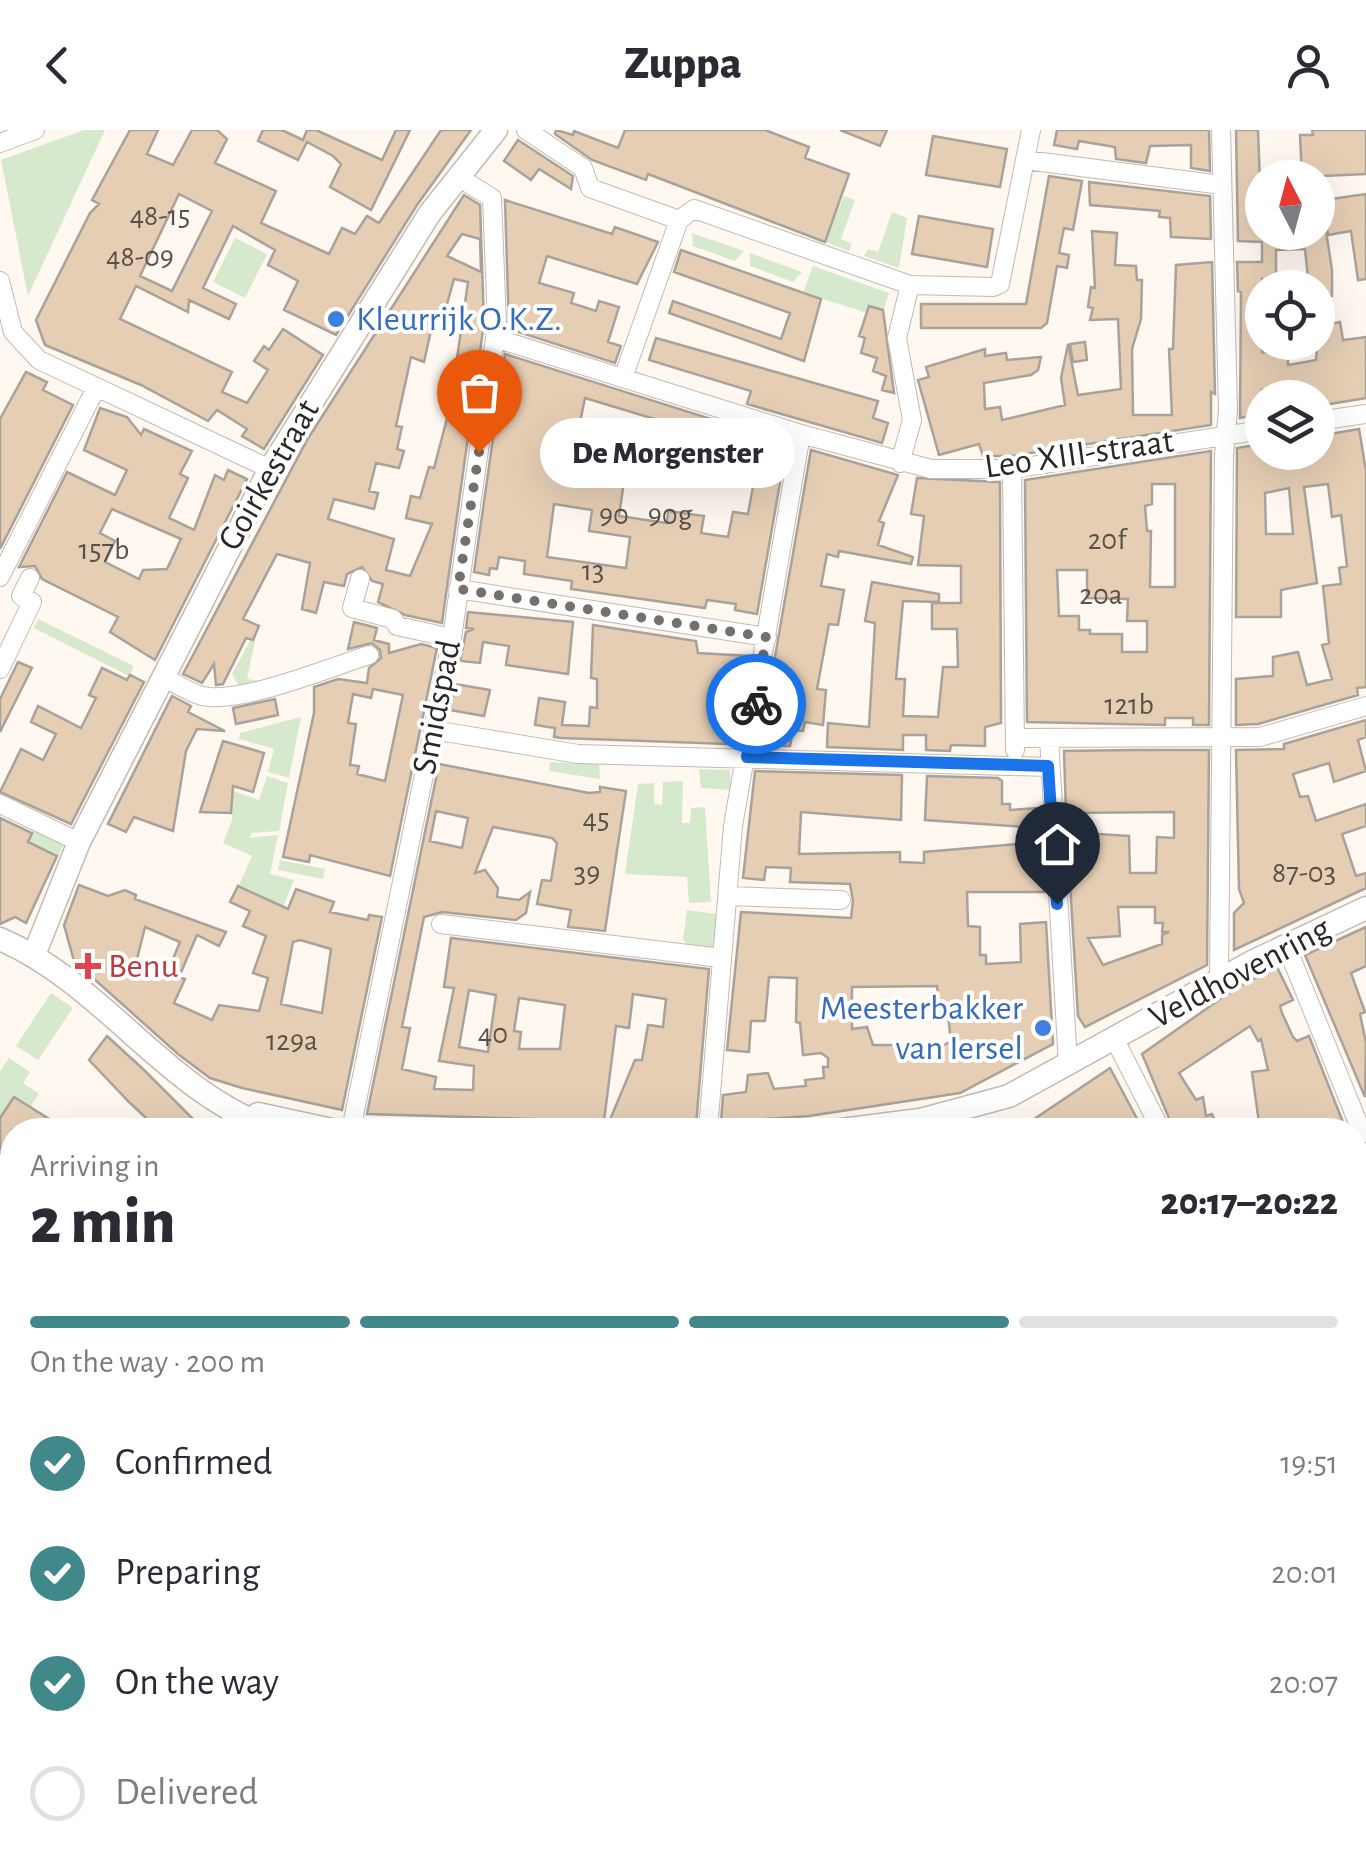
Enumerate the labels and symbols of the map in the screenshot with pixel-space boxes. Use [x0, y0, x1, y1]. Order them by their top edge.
north arrow [1245, 160, 1335, 250]
house number: 48-15 [130, 201, 190, 231]
house number: 48-09 [106, 242, 174, 272]
place label: Kleurrijk O.K.Z. [356, 302, 562, 337]
marker: Kleurrijk O.K.Z. [325, 308, 347, 330]
pin [437, 350, 522, 453]
street label: Goirkestraat [212, 394, 326, 556]
callout: De Morgenster [539, 417, 794, 487]
street label: Leo XIII-straat [982, 423, 1176, 485]
house number: 90 [599, 500, 629, 530]
house number: 90g [648, 500, 693, 530]
house number: 20f [1088, 525, 1128, 555]
house number: 157b [79, 535, 129, 565]
house number: 13 [582, 556, 604, 586]
house number: 20a [1079, 580, 1123, 610]
street label: Smidspad [407, 637, 467, 777]
courier [706, 654, 806, 754]
house number: 121b [1104, 690, 1154, 720]
pin [1015, 802, 1100, 905]
house number: 45 [583, 804, 609, 834]
house number: 39 [574, 858, 600, 888]
house number: 87-03 [1272, 858, 1336, 888]
street label: Veldhovenring [1144, 911, 1336, 1035]
place label: Benu [108, 949, 179, 984]
marker: Benu [77, 955, 99, 977]
place label: Meesterbakker van Iersel [820, 991, 1024, 1066]
marker: Meesterbakker van Iersel [1032, 1017, 1054, 1039]
house number: 40 [478, 1019, 508, 1049]
house number: 129a [266, 1026, 318, 1056]

